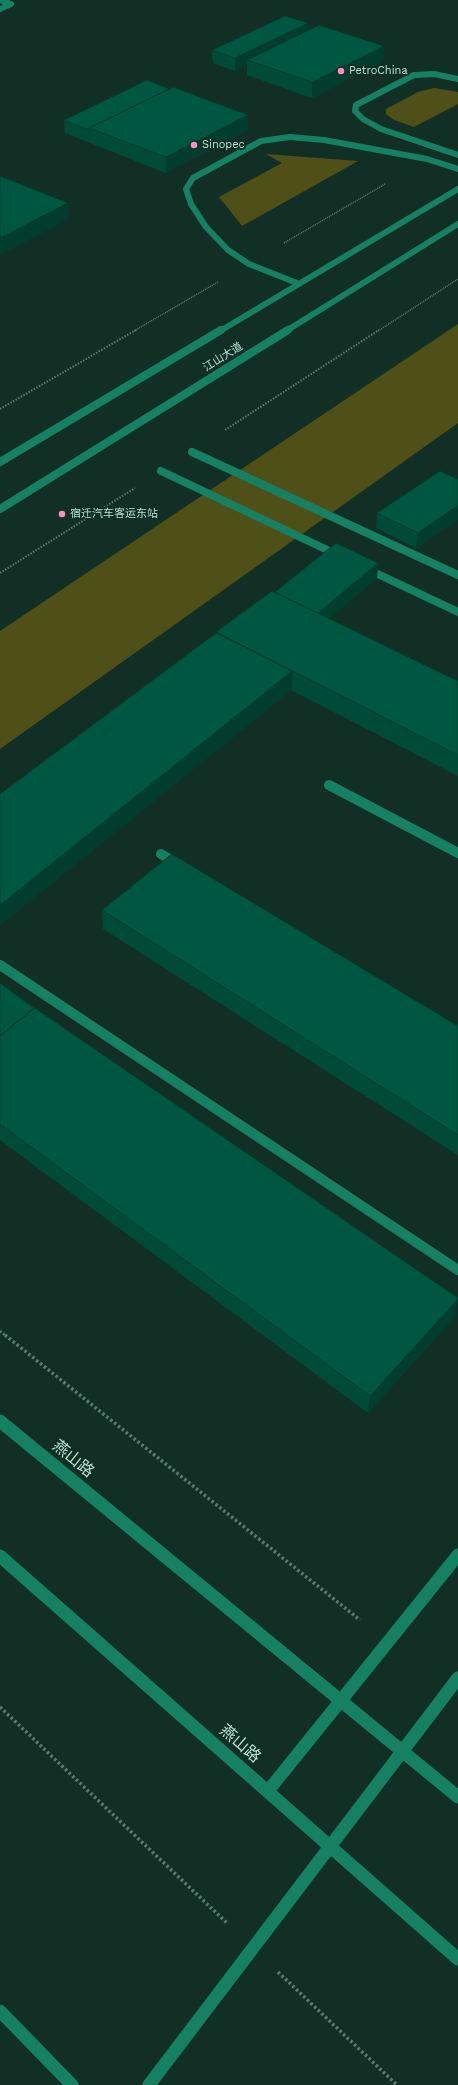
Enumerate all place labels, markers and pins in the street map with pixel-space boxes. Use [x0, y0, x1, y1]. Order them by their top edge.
place label: PetroChina [349, 64, 408, 78]
marker: PetroChina [336, 66, 346, 76]
place label: Sinopec [202, 138, 245, 152]
marker: Sinopec [189, 140, 199, 150]
place label: 宿迁汽车客运东站 [70, 507, 158, 521]
marker: 宿迁汽车客运东站 [57, 509, 67, 519]

